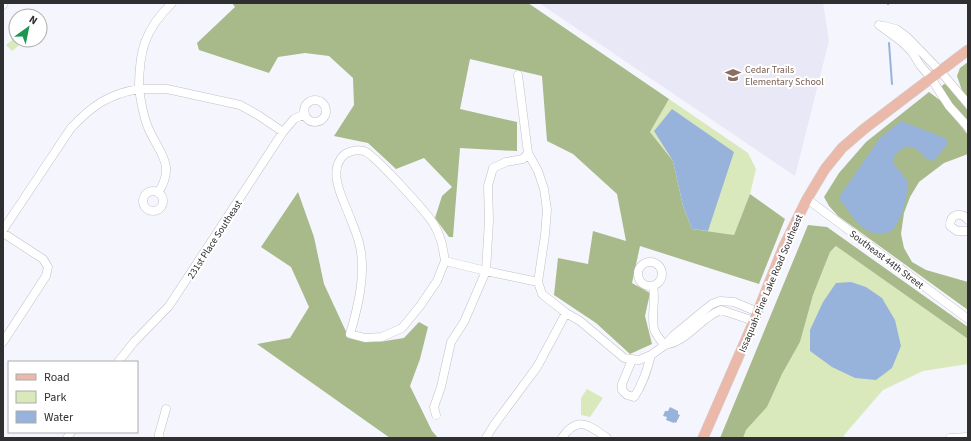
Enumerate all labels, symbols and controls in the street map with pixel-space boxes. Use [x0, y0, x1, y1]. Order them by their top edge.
north arrow [8, 8, 48, 48]
text: N [26, 12, 40, 28]
place label: Cedar Trails Elementary School [745, 63, 824, 89]
school or university icon: Cedar Trails Elementary School [724, 66, 742, 84]
street label: 231st Place Southeast [184, 197, 246, 282]
street label: Issaquah-Pine Lake Road Southeast [735, 212, 807, 354]
street label: Southeast 44th Street [846, 227, 927, 293]
legend [8, 361, 138, 433]
text: Road [44, 369, 70, 386]
text: Park [44, 389, 66, 406]
text: Water [44, 409, 74, 426]

